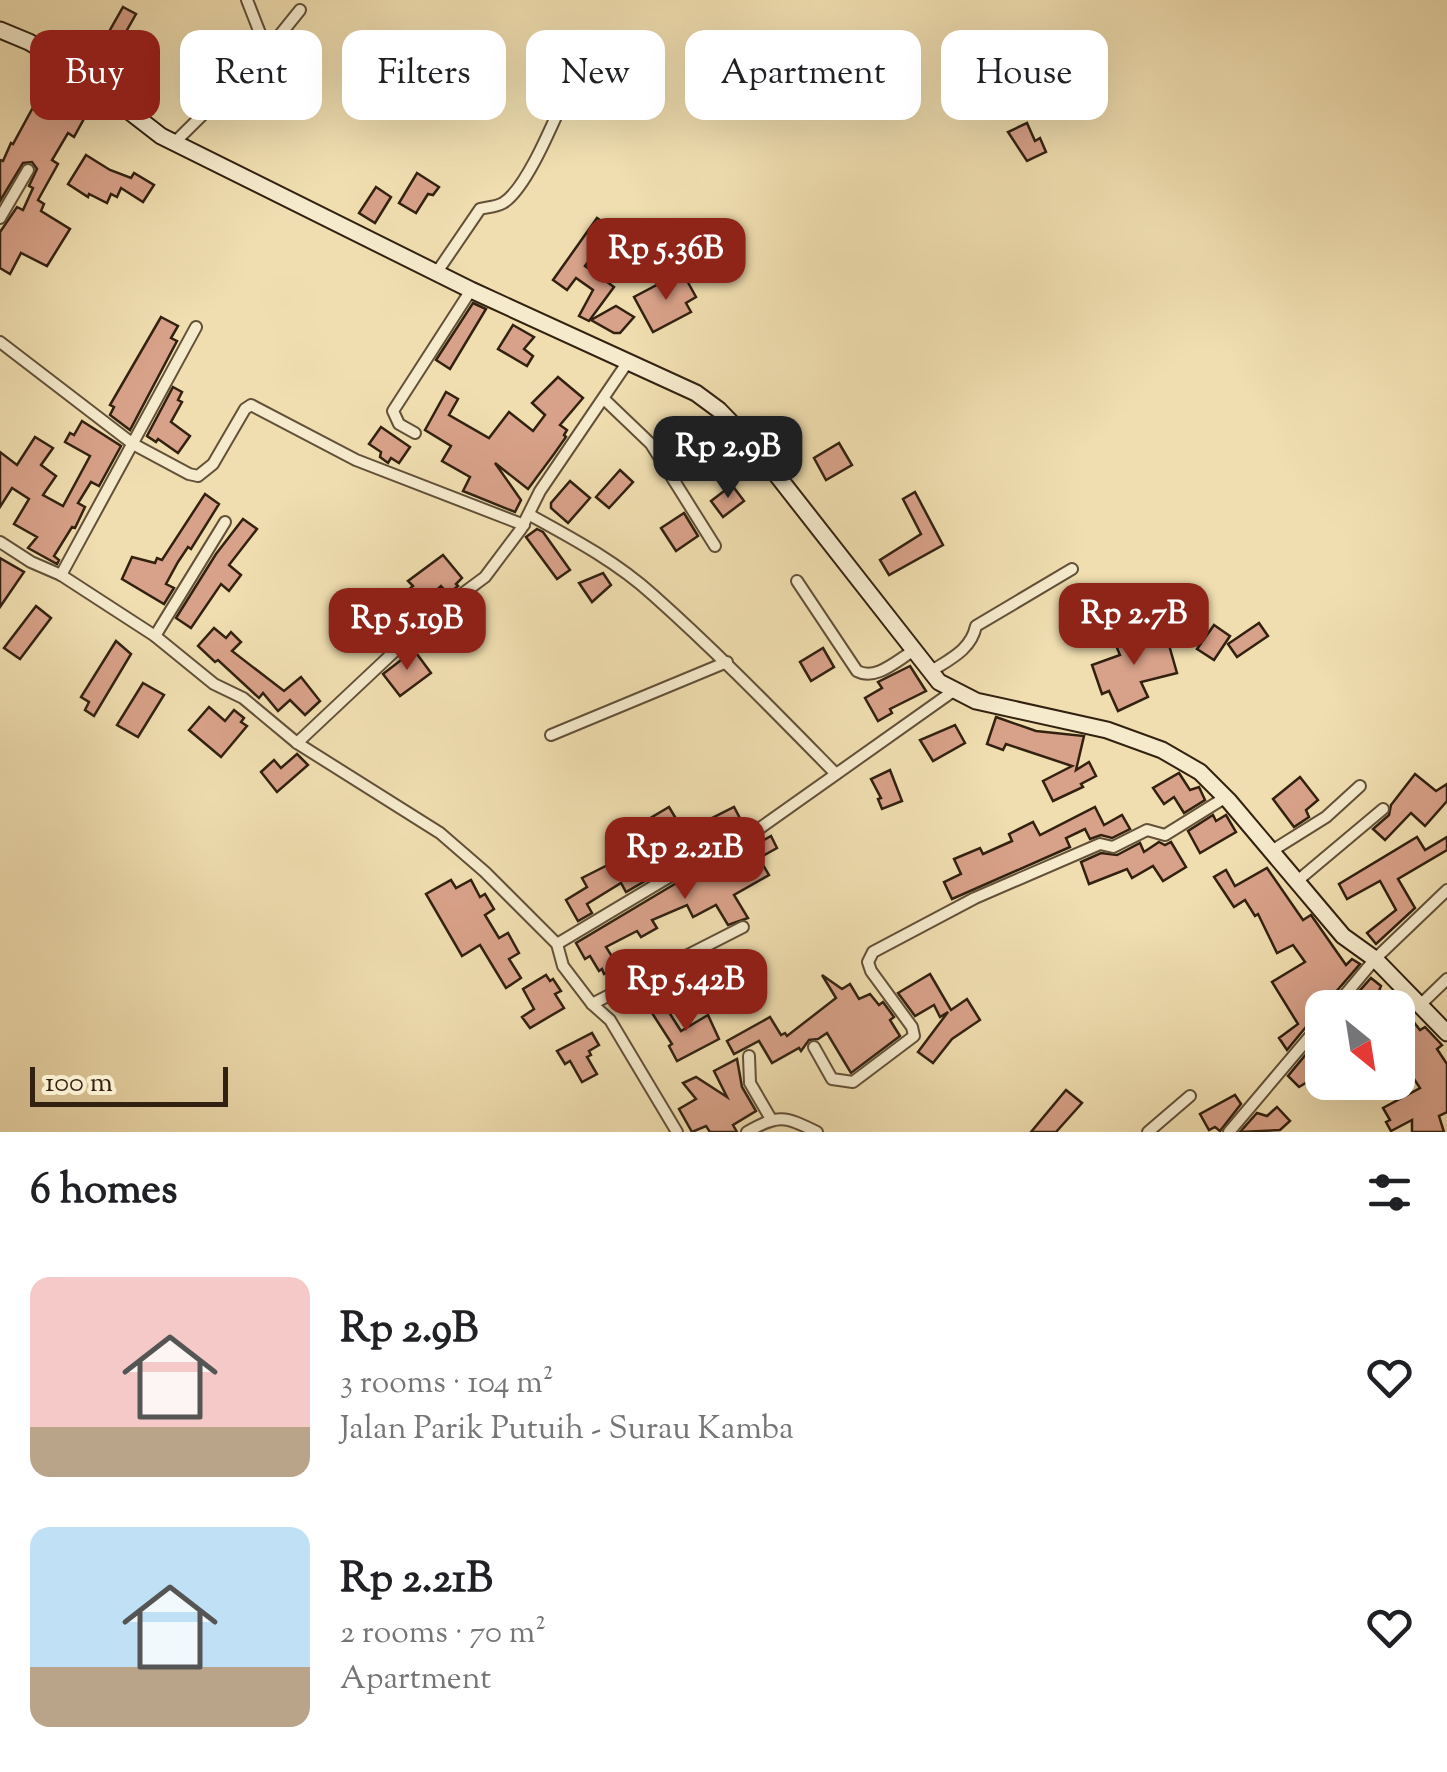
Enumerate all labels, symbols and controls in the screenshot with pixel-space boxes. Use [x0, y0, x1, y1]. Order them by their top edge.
chip: Buy [30, 30, 160, 120]
chip: Rent [180, 30, 322, 120]
chip: Filters [342, 30, 506, 120]
chip: New [526, 30, 665, 120]
chip: Apartment [685, 30, 921, 120]
chip: House [941, 30, 1108, 120]
pin: Rp 5.36B [563, 218, 769, 303]
text: Rp 5.36B [609, 227, 723, 273]
pin: Rp 2.9B [636, 416, 820, 501]
text: Rp 2.9B [675, 425, 781, 471]
pin: Rp 2.7B [1042, 583, 1226, 668]
pin: Rp 5.19B [304, 588, 510, 673]
text: Rp 2.7B [1081, 592, 1187, 638]
text: Rp 5.19B [351, 597, 463, 643]
pin: Rp 2.21B [582, 817, 788, 902]
text: Rp 2.21B [627, 826, 743, 872]
pin: Rp 5.42B [583, 949, 789, 1034]
text: Rp 5.42B [627, 958, 745, 1004]
north arrow [1305, 990, 1415, 1100]
map controls [1305, 990, 1415, 1100]
scale bar [30, 1062, 228, 1106]
text: 100 m [45, 1064, 113, 1104]
text: 6 homes [30, 1162, 177, 1222]
icon: filters [1362, 1165, 1417, 1220]
text: Rp 2.9B [340, 1301, 478, 1361]
icon: home [110, 1317, 230, 1437]
icon: heart [1362, 1350, 1417, 1405]
text: 3 rooms · 104 m² [340, 1361, 554, 1407]
text: Jalan Parik Putuih - Surau Kamba [340, 1407, 794, 1453]
text: Rp 2.21B [340, 1551, 493, 1611]
icon: home [110, 1567, 230, 1687]
icon: heart [1362, 1600, 1417, 1655]
text: 2 rooms · 70 m² [340, 1611, 546, 1657]
text: Apartment [340, 1657, 491, 1703]

